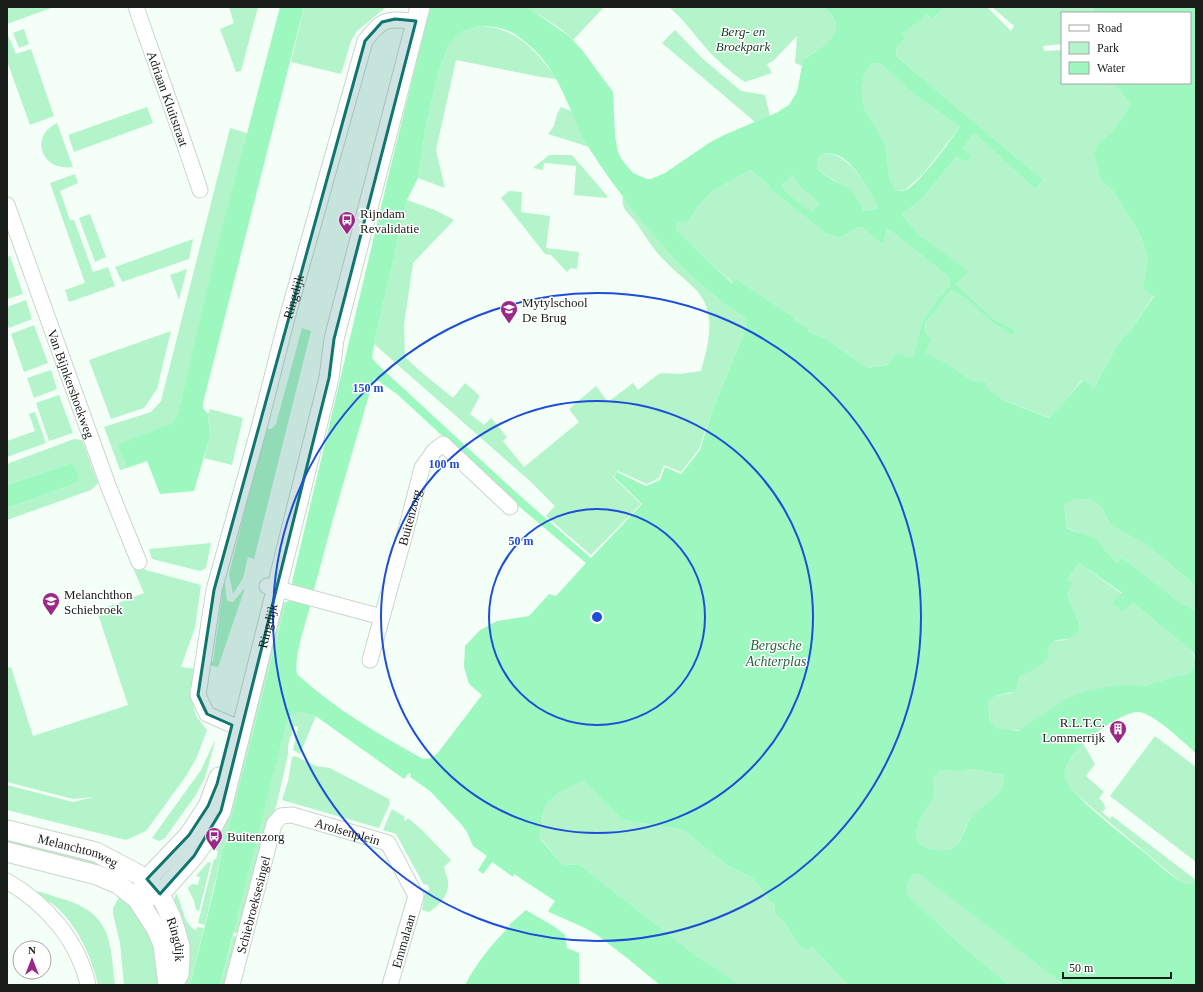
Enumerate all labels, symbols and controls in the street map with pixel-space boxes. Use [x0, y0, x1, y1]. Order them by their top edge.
legend [1061, 12, 1191, 84]
text: Road [1097, 21, 1122, 35]
park label: Berg- en Broekpark [716, 24, 770, 54]
text: Park [1097, 41, 1119, 55]
street label: Adriaan Kluitstraat [144, 49, 192, 149]
text: Water [1097, 61, 1125, 75]
place label: Rijndam Revalidatie [360, 206, 419, 236]
bus stop icon: Rijndam Revalidatie [337, 210, 357, 235]
street label: Ringdijk [280, 272, 307, 321]
place label: Mytylschool De Brug [522, 295, 588, 325]
school or university icon: Mytylschool De Brug [499, 299, 519, 324]
street label: Van Bijnkershoekweg [44, 327, 98, 441]
text: 150 m [353, 381, 384, 395]
text: 100 m [429, 457, 460, 471]
street label: Buitenzorg [395, 487, 424, 547]
text: 50 m [509, 534, 534, 548]
place label: Melanchthon Schiebroek [64, 587, 133, 617]
school or university icon: Melanchthon Schiebroek [41, 591, 61, 616]
street label: Ringdijk [255, 601, 281, 650]
centre of rings [590, 610, 604, 624]
water label: Bergsche Achterplas [745, 638, 807, 669]
place label: R.L.T.C. Lommerrijk [1042, 715, 1105, 745]
building icon: R.L.T.C. Lommerrijk [1108, 719, 1128, 744]
street label: Arolsenplein [313, 815, 382, 848]
bus stop icon: Buitenzorg [204, 826, 224, 851]
place label: Buitenzorg [227, 829, 285, 844]
street label: Melanchtonweg [36, 831, 121, 871]
street label: Schiebroeksesingel [233, 854, 273, 955]
street label: Emmalaan [389, 912, 418, 970]
street label: Ringdijk [164, 915, 187, 962]
north arrow [12, 940, 52, 980]
text: N [28, 944, 36, 956]
scale bar [1063, 954, 1171, 980]
text: 50 m [1069, 961, 1094, 975]

